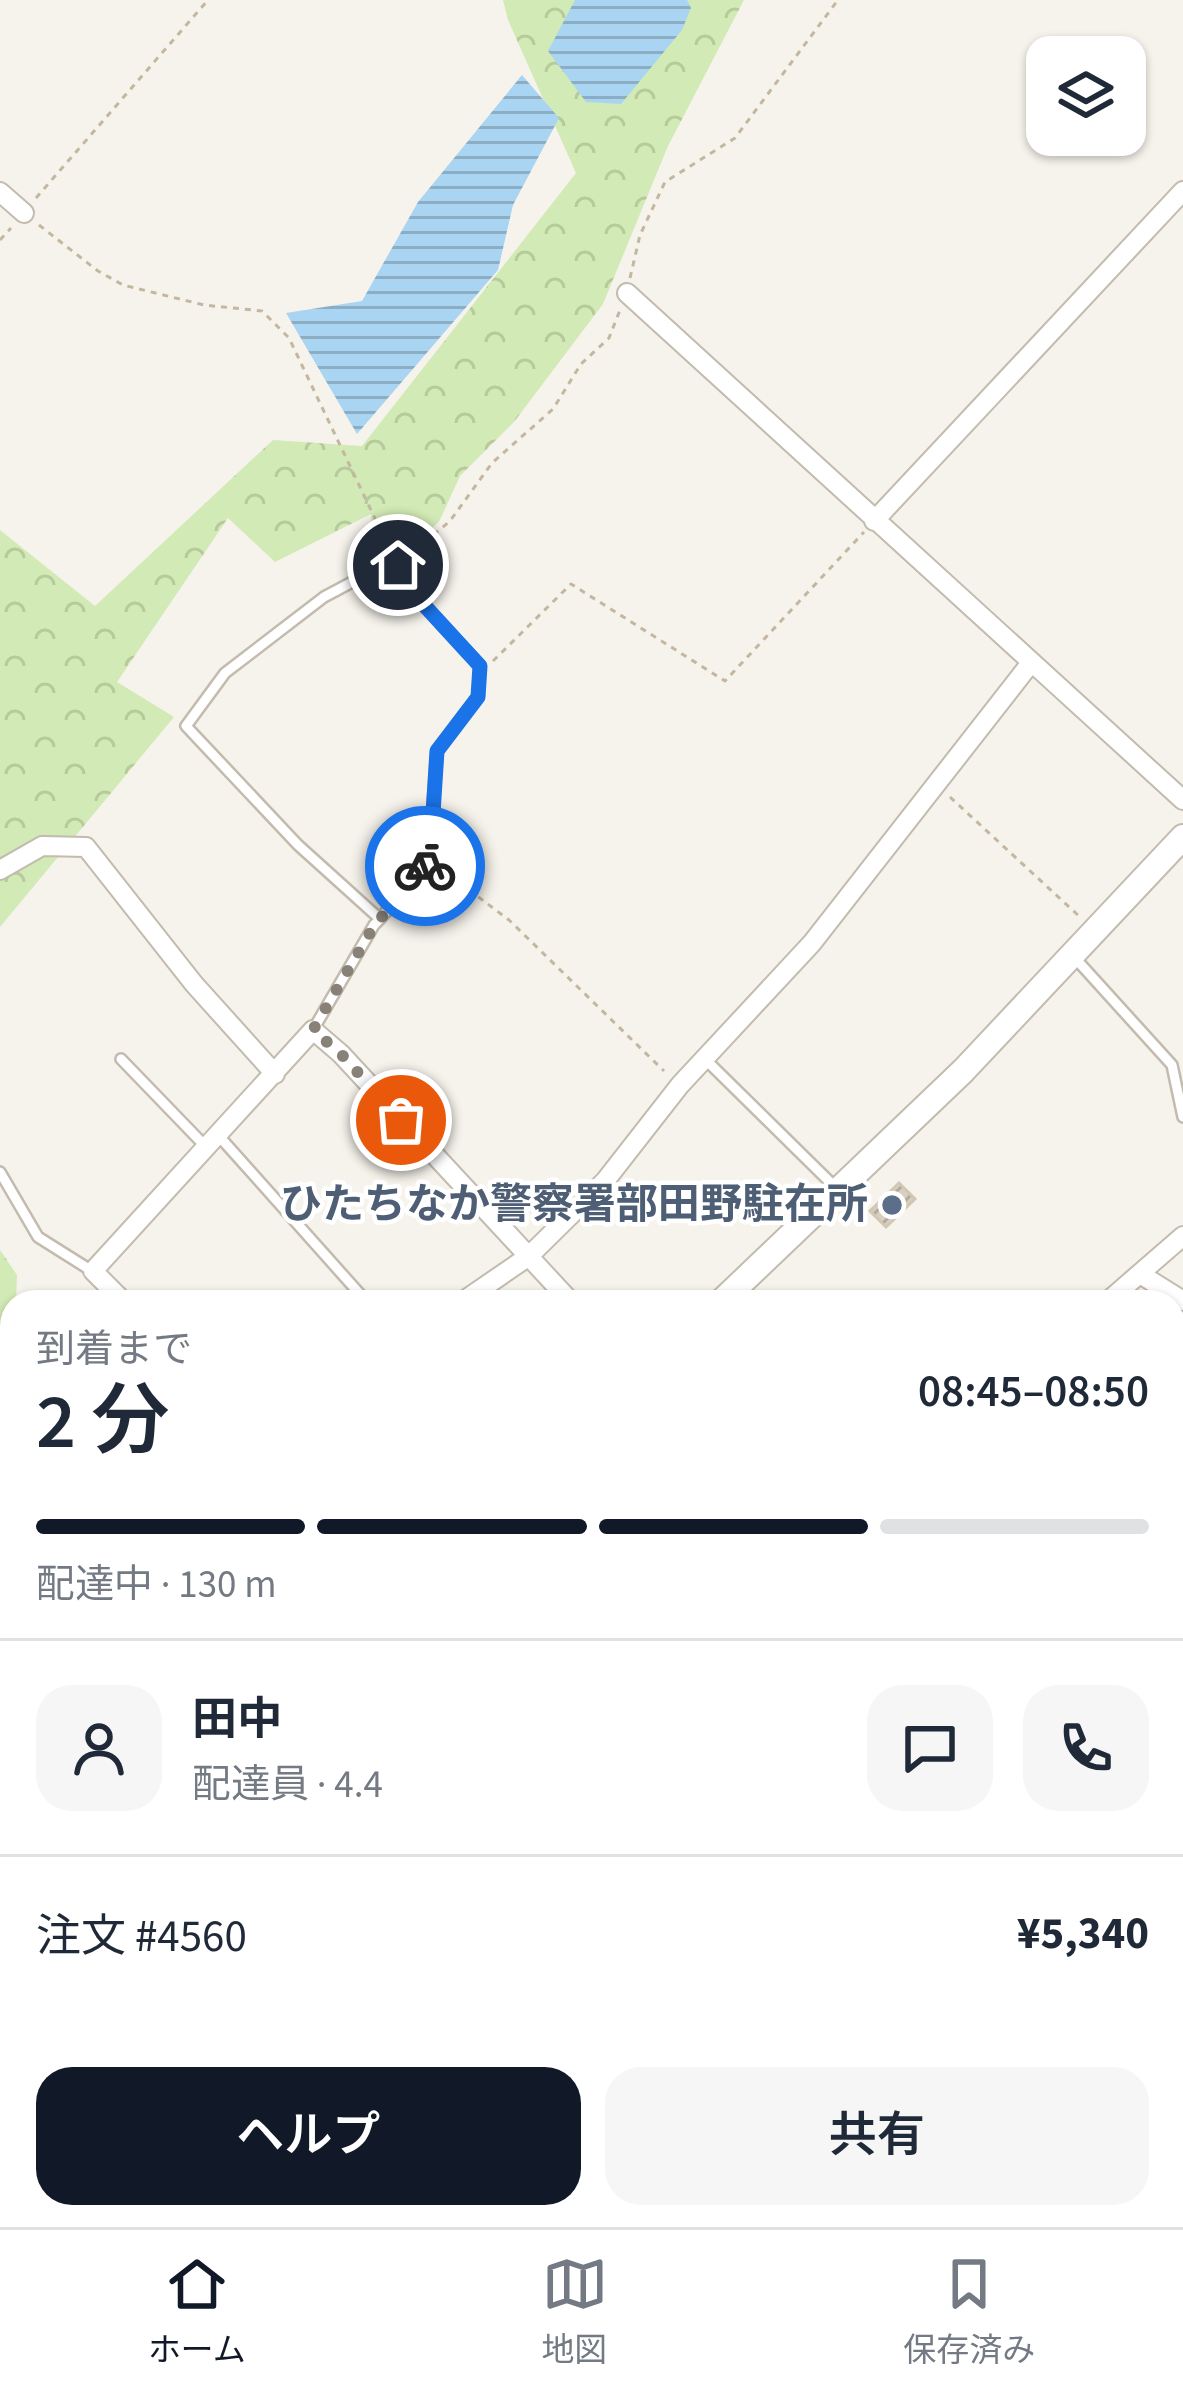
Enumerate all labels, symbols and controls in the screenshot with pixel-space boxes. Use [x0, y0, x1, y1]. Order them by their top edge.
map controls [1026, 36, 1146, 156]
button: layers [1026, 36, 1146, 156]
pin [347, 514, 449, 616]
icon: home [365, 532, 431, 598]
courier [365, 806, 485, 926]
icon: bike [392, 833, 458, 899]
pin [350, 1069, 452, 1171]
icon: bag [368, 1087, 434, 1153]
place label: ひたちなか警察署部田野駐在所 [280, 1175, 868, 1235]
marker: ひたちなか警察署部田野駐在所 [879, 1192, 905, 1218]
text: 到着まで [36, 1322, 192, 1378]
text: 08:45–08:50 [918, 1360, 1149, 1424]
text: 2 分 [36, 1367, 170, 1478]
text: 配達中 · 130 m [36, 1557, 277, 1613]
button: person [36, 1685, 162, 1811]
button: chat [867, 1685, 993, 1811]
button: phone [1023, 1685, 1149, 1811]
text: 田中 [192, 1688, 282, 1752]
text: 配達員 · 4.4 [192, 1757, 383, 1813]
text: ¥5,340 [1017, 1902, 1149, 1966]
text: 注文 #4560 [36, 1905, 247, 1969]
button: ヘルプ [36, 2067, 581, 2205]
button: 共有 [605, 2067, 1149, 2205]
tab: ホーム [148, 2251, 246, 2374]
tab: 地図 [542, 2251, 608, 2374]
tab: 保存済み [903, 2251, 1035, 2374]

